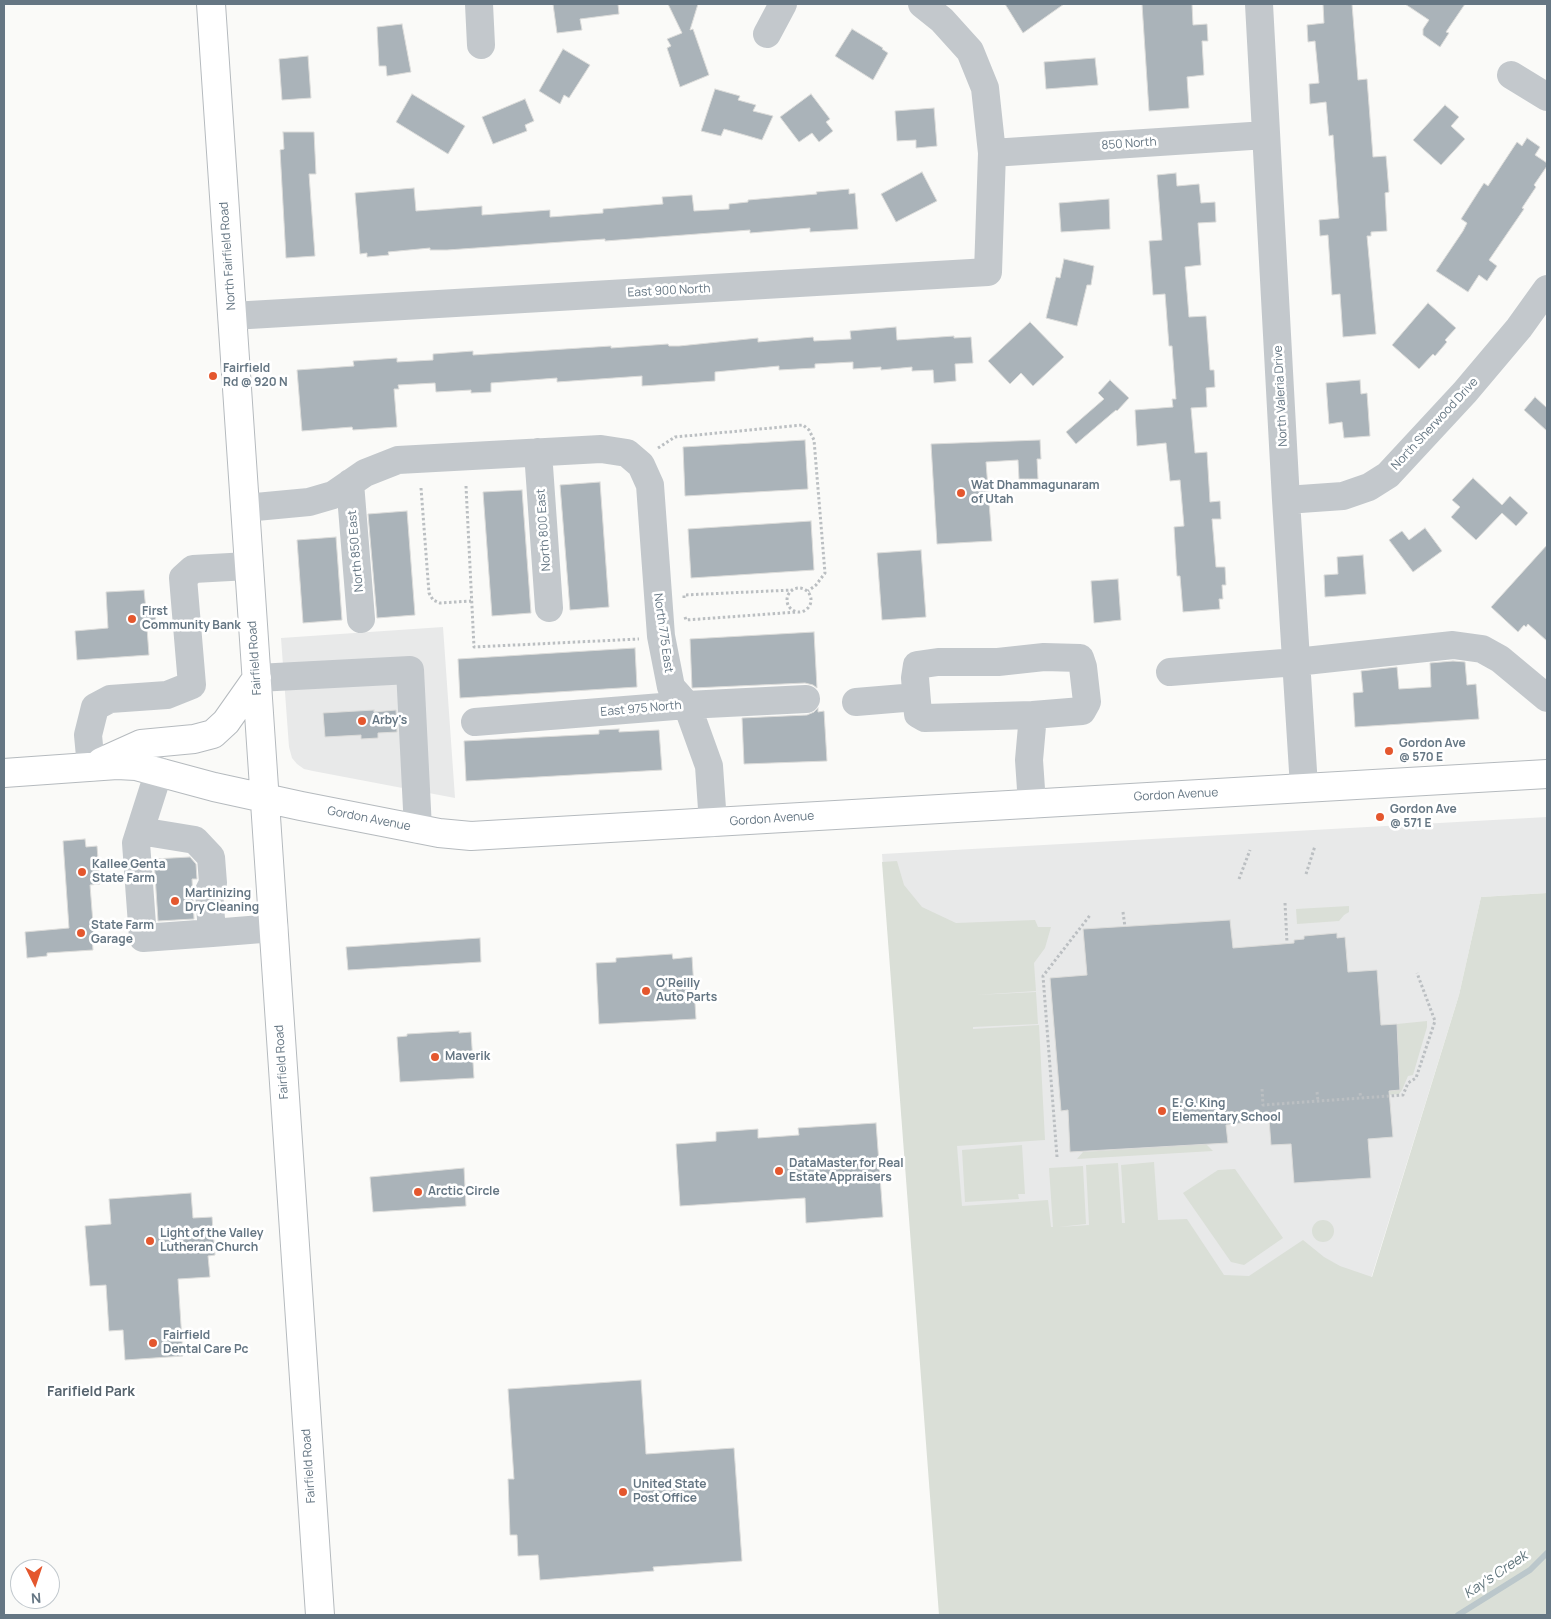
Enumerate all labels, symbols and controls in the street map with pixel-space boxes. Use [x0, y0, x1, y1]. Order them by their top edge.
street label: 850 North [1101, 135, 1157, 153]
street label: North Fairfield Road [217, 201, 239, 311]
street label: East 900 North [627, 282, 711, 300]
street label: North Valeria Drive [1271, 345, 1291, 447]
place label: Fairfield Rd @ 920 N [223, 362, 288, 390]
marker: Fairfield Rd @ 920 N [207, 370, 219, 382]
street label: North Sherwood Drive [1389, 375, 1481, 473]
place label: Wat Dhammagunaram of Utah [971, 479, 1100, 507]
marker: Wat Dhammagunaram of Utah [955, 487, 967, 499]
street label: North 800 East [534, 488, 554, 572]
street label: North 850 East [345, 509, 367, 593]
street label: North 775 East [650, 592, 676, 674]
place label: First Community Bank [142, 605, 241, 633]
marker: First Community Bank [126, 613, 138, 625]
street label: Fairfield Road [245, 620, 265, 696]
street label: East 975 North [600, 698, 682, 720]
place label: Arby's [372, 714, 407, 728]
marker: Arby's [356, 715, 368, 727]
place label: Gordon Ave @ 570 E [1399, 737, 1466, 765]
marker: Gordon Ave @ 570 E [1383, 745, 1395, 757]
street label: Gordon Avenue [1133, 786, 1219, 804]
place label: Gordon Ave @ 571 E [1390, 803, 1457, 831]
street label: Gordon Avenue [326, 804, 412, 834]
street label: Gordon Avenue [729, 809, 815, 829]
marker: Gordon Ave @ 571 E [1374, 811, 1386, 823]
place label: Kallee Genta State Farm [92, 858, 166, 886]
marker: Kallee Genta State Farm [76, 866, 88, 878]
place label: Martinizing Dry Cleaning [185, 887, 259, 915]
marker: Martinizing Dry Cleaning [169, 895, 181, 907]
place label: State Farm Garage [91, 919, 154, 947]
marker: State Farm Garage [75, 927, 87, 939]
place label: O'Reilly Auto Parts [656, 977, 717, 1005]
marker: O'Reilly Auto Parts [640, 985, 652, 997]
street label: Fairfield Road [272, 1024, 292, 1100]
place label: Maverik [445, 1050, 490, 1064]
marker: Maverik [429, 1051, 441, 1063]
place label: E. G. King Elementary School [1172, 1097, 1281, 1125]
marker: E. G. King Elementary School [1156, 1105, 1168, 1117]
place label: DataMaster for Real Estate Appraisers [789, 1157, 904, 1185]
marker: DataMaster for Real Estate Appraisers [773, 1165, 785, 1177]
place label: Arctic Circle [428, 1185, 500, 1199]
marker: Arctic Circle [412, 1186, 424, 1198]
place label: Light of the Valley Lutheran Church [160, 1227, 264, 1255]
marker: Light of the Valley Lutheran Church [144, 1235, 156, 1247]
place label: Fairfield Dental Care Pc [163, 1329, 248, 1357]
marker: Fairfield Dental Care Pc [147, 1337, 159, 1349]
district label: Farifield Park [47, 1384, 135, 1400]
street label: Fairfield Road [299, 1428, 319, 1504]
place label: United State Post Office [633, 1478, 706, 1506]
marker: United State Post Office [617, 1486, 629, 1498]
water label: Kay's Creek [1461, 1548, 1531, 1602]
north arrow [10, 1559, 60, 1609]
text: N [30, 1589, 42, 1608]

